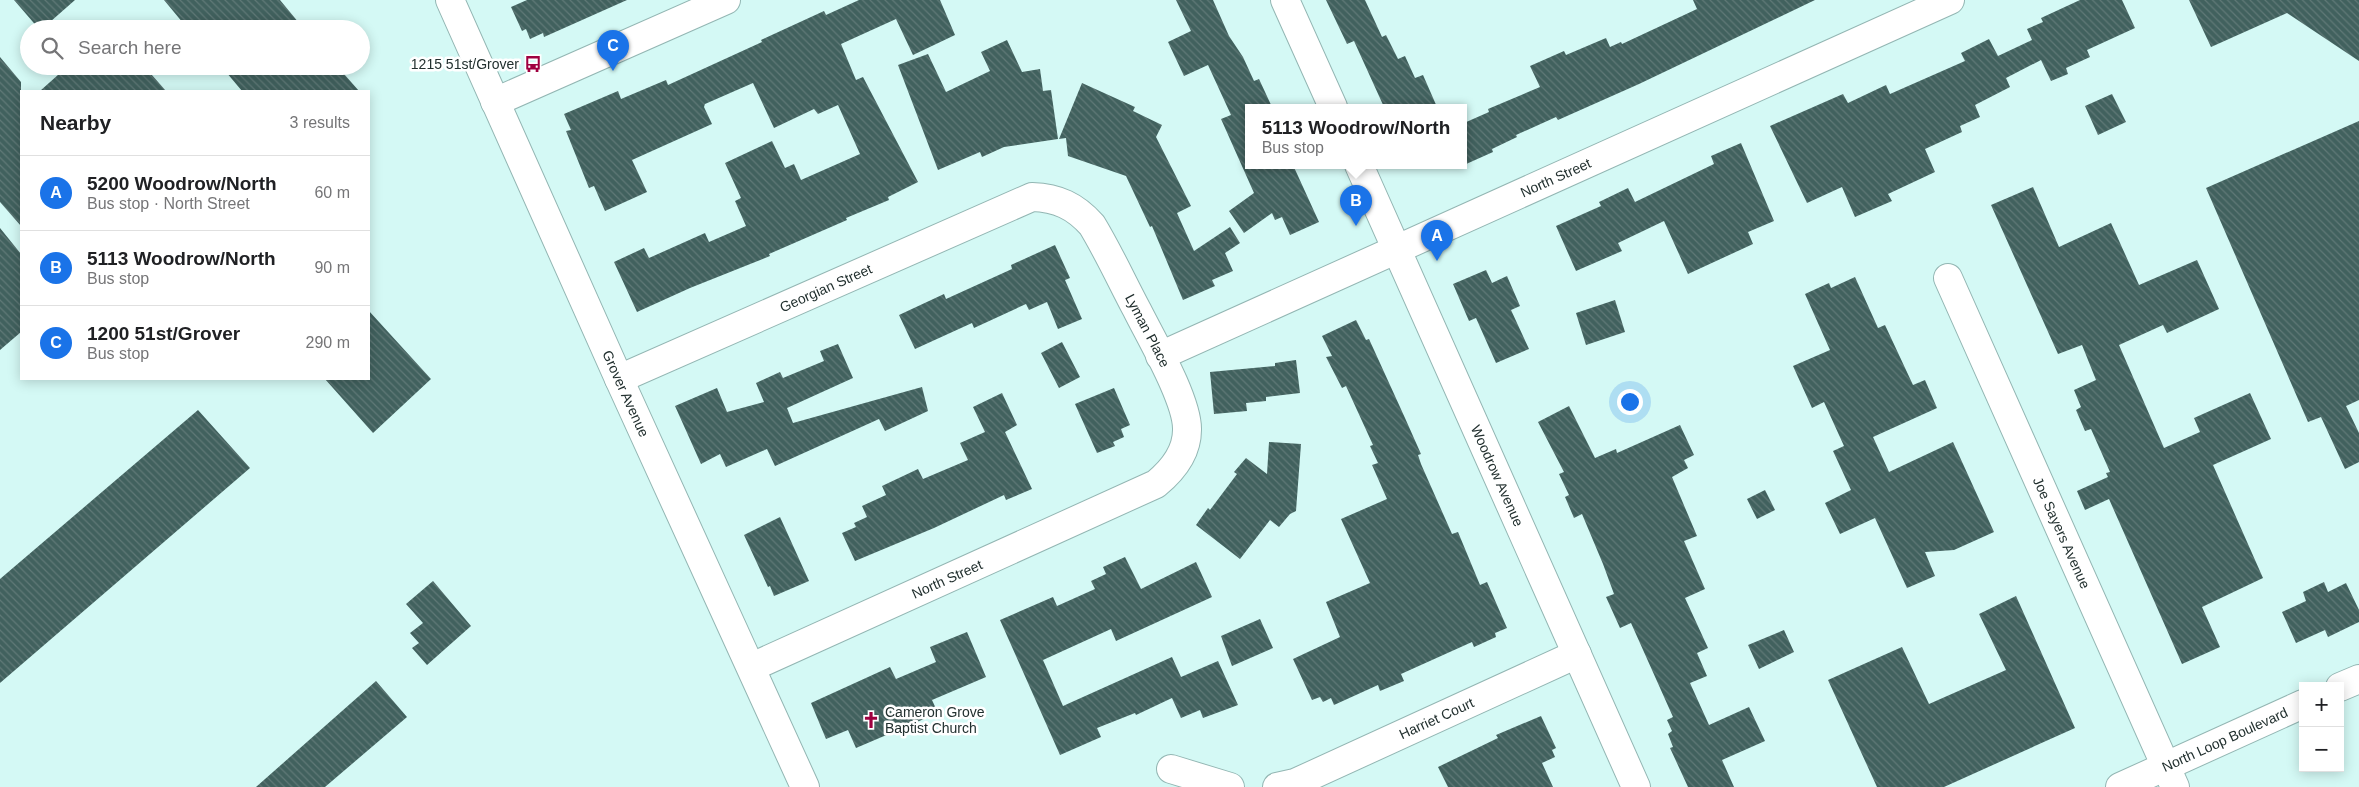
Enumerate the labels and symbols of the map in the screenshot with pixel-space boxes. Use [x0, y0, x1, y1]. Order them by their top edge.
pin: C [597, 30, 629, 71]
bus stop icon: 1215 51st/Grover [523, 54, 543, 74]
place label: 1215 51st/Grover [411, 56, 519, 72]
street label: North Street [1518, 155, 1594, 201]
pin: B [1340, 185, 1372, 226]
pin: A [1421, 220, 1453, 261]
street label: Georgian Street [777, 261, 874, 315]
street label: Lyman Place [1122, 291, 1173, 370]
street label: Grover Avenue [599, 348, 652, 440]
your location [1617, 389, 1643, 415]
street label: Woodrow Avenue [1468, 422, 1527, 529]
street label: Joe Sayers Avenue [2030, 475, 2094, 591]
street label: North Street [909, 556, 985, 602]
street label: Harriet Court [1397, 694, 1476, 742]
place label: Cameron Grove Baptist Church [885, 704, 985, 736]
street label: North Loop Boulevard [2159, 704, 2290, 775]
church icon: Cameron Grove Baptist Church [861, 710, 881, 730]

